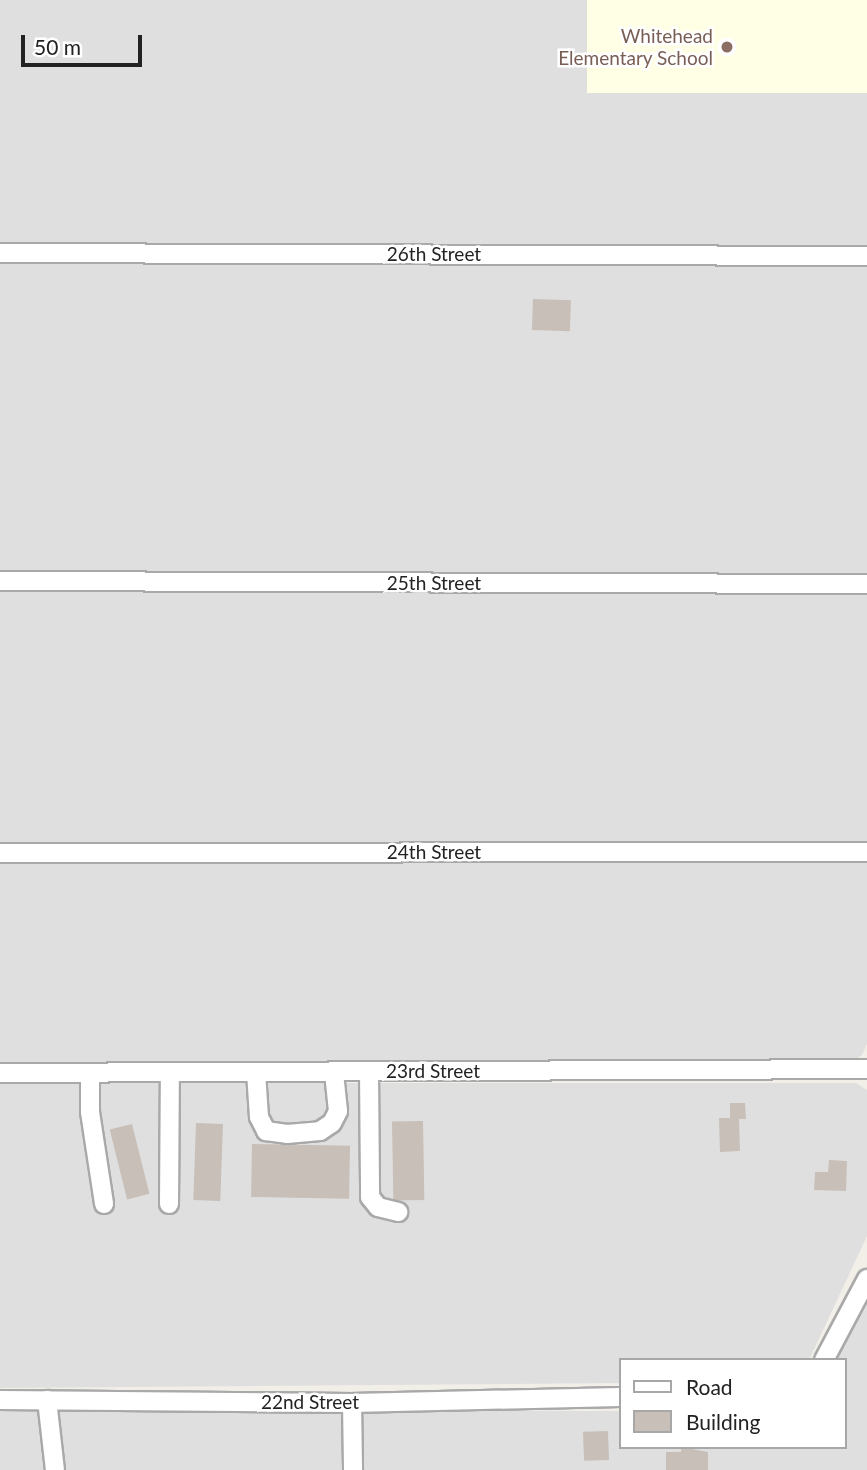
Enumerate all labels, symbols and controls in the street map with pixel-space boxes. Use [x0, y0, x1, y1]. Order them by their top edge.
scale bar [24, 21, 145, 65]
place label: Whitehead Elementary School [558, 25, 713, 69]
text: 50 m [34, 34, 81, 59]
marker: Whitehead Elementary School [719, 39, 735, 55]
street label: 26th Street [387, 243, 481, 265]
street label: 25th Street [387, 572, 481, 594]
street label: 24th Street [387, 841, 481, 863]
street label: 23rd Street [386, 1060, 480, 1082]
legend [618, 1358, 846, 1449]
text: Road [686, 1374, 733, 1399]
street label: 22nd Street [261, 1391, 359, 1413]
text: Building [686, 1409, 761, 1434]

